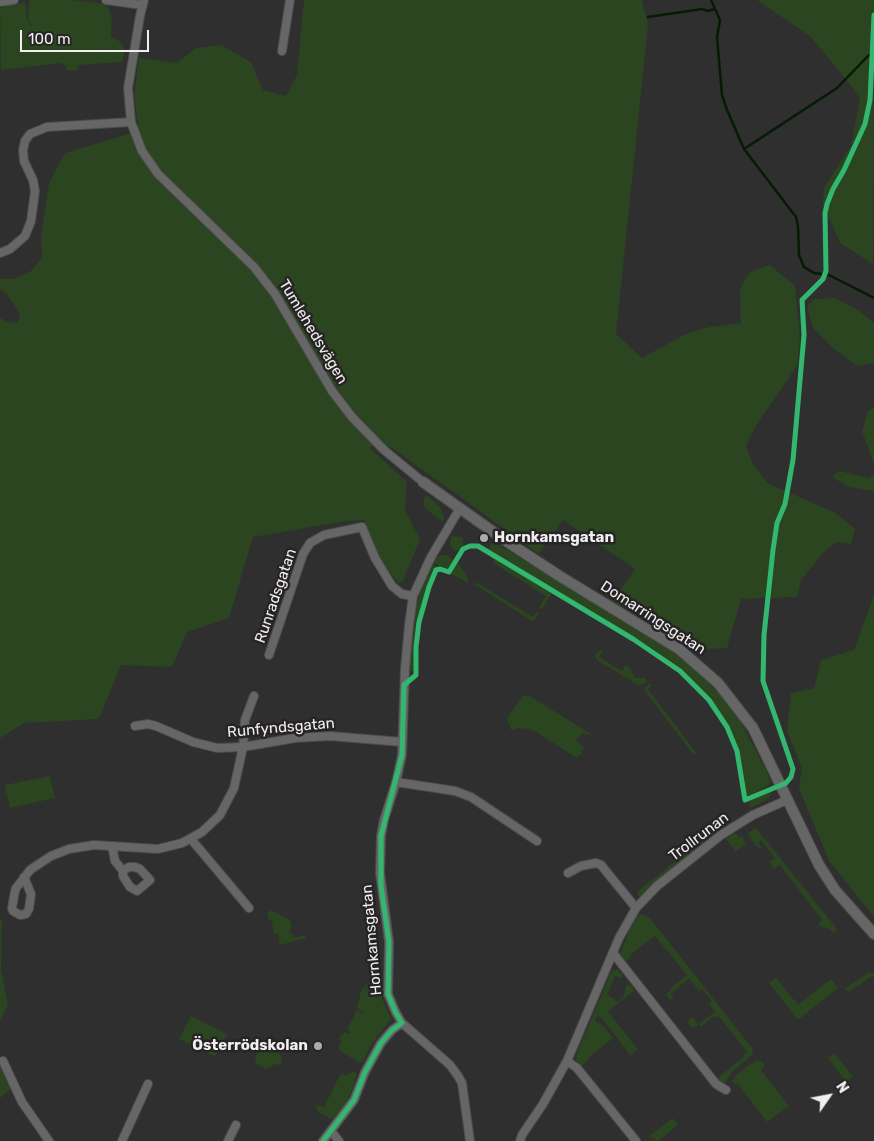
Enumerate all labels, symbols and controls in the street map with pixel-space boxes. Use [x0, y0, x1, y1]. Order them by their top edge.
scale bar [22, 20, 151, 52]
text: 100 m [28, 30, 70, 48]
street label: Tumlehedsvägen [275, 277, 351, 387]
place label: Hornkamsgatan [494, 529, 614, 547]
marker: Hornkamsgatan [478, 532, 490, 544]
street label: Runradsgatan [251, 546, 301, 646]
street label: Domarringsgatan [597, 577, 709, 659]
street label: Runfyndsgatan [226, 714, 336, 742]
street label: Trollrunan [666, 809, 732, 865]
street label: Hornkamsgatan [358, 884, 386, 996]
place label: Österrödskolan [192, 1037, 308, 1055]
marker: Österrödskolan [312, 1040, 324, 1052]
north arrow [804, 1071, 854, 1121]
text: N [832, 1079, 852, 1096]

